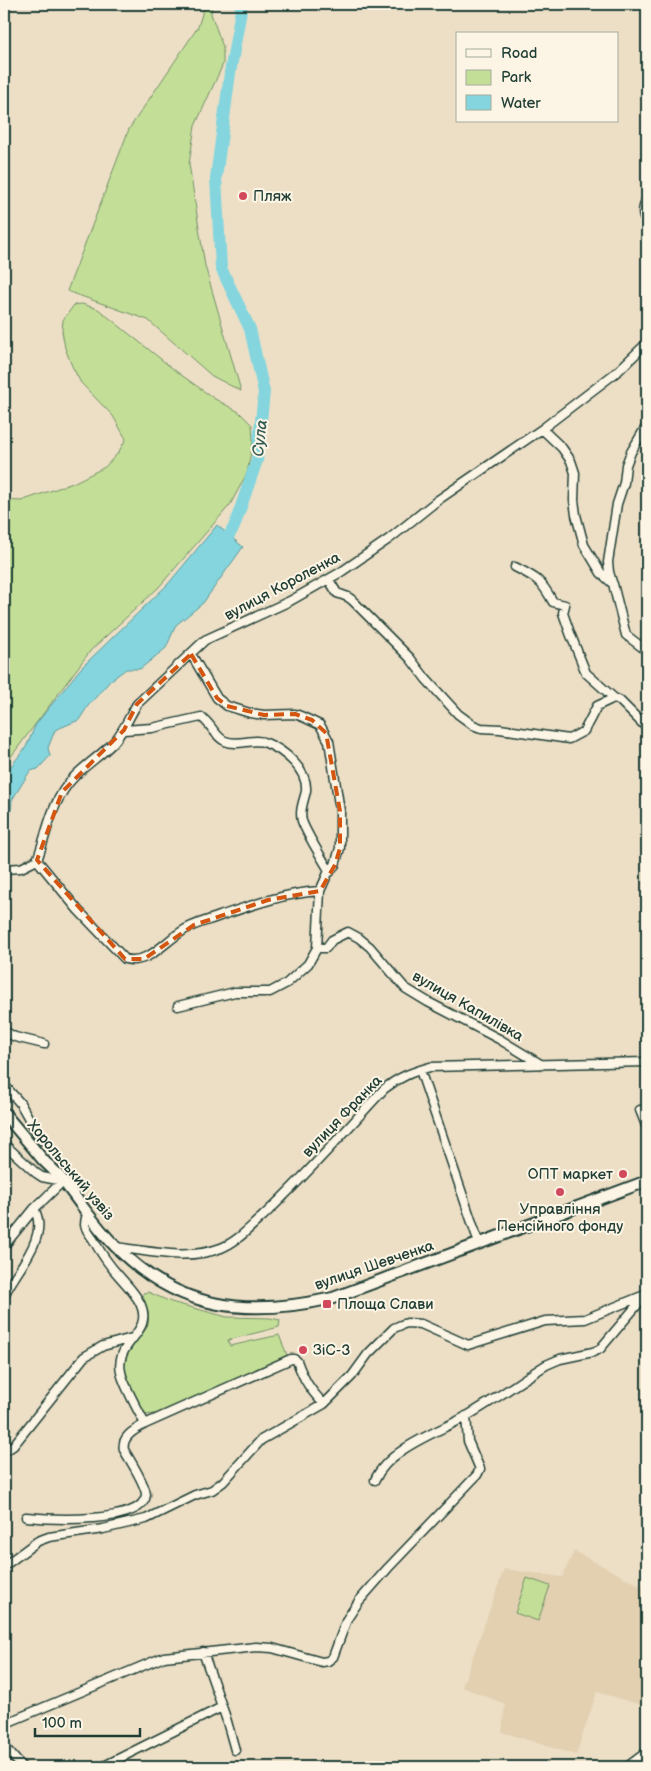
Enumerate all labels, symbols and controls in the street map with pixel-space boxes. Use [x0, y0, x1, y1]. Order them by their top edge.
legend [456, 32, 618, 122]
text: Road [501, 44, 537, 63]
text: Park [501, 68, 532, 87]
text: Water [501, 94, 541, 113]
place label: Пляж [253, 187, 292, 206]
marker: Пляж [237, 190, 249, 202]
water label: Сула [249, 419, 272, 457]
street label: вулиця Короленка [221, 548, 344, 625]
street label: вулиця Капилівка [409, 967, 527, 1046]
street label: вулиця Франка [298, 1071, 386, 1161]
street label: Хорольський узвіз [23, 1116, 118, 1225]
place label: ОПТ маркет [528, 1165, 613, 1184]
marker: ОПТ маркет [617, 1168, 629, 1180]
marker: Управління Пенсійного фонду [554, 1186, 566, 1198]
place label: Управління Пенсійного фонду [497, 1200, 623, 1236]
street label: вулиця Шевченка [312, 1236, 436, 1295]
place label: Площа Слави [337, 1295, 434, 1314]
marker: Площа Слави [321, 1298, 333, 1310]
place label: ЗіС-3 [313, 1341, 350, 1360]
marker: ЗіС-3 [297, 1344, 309, 1356]
scale bar [35, 1706, 140, 1738]
text: 100 m [42, 1714, 82, 1733]

